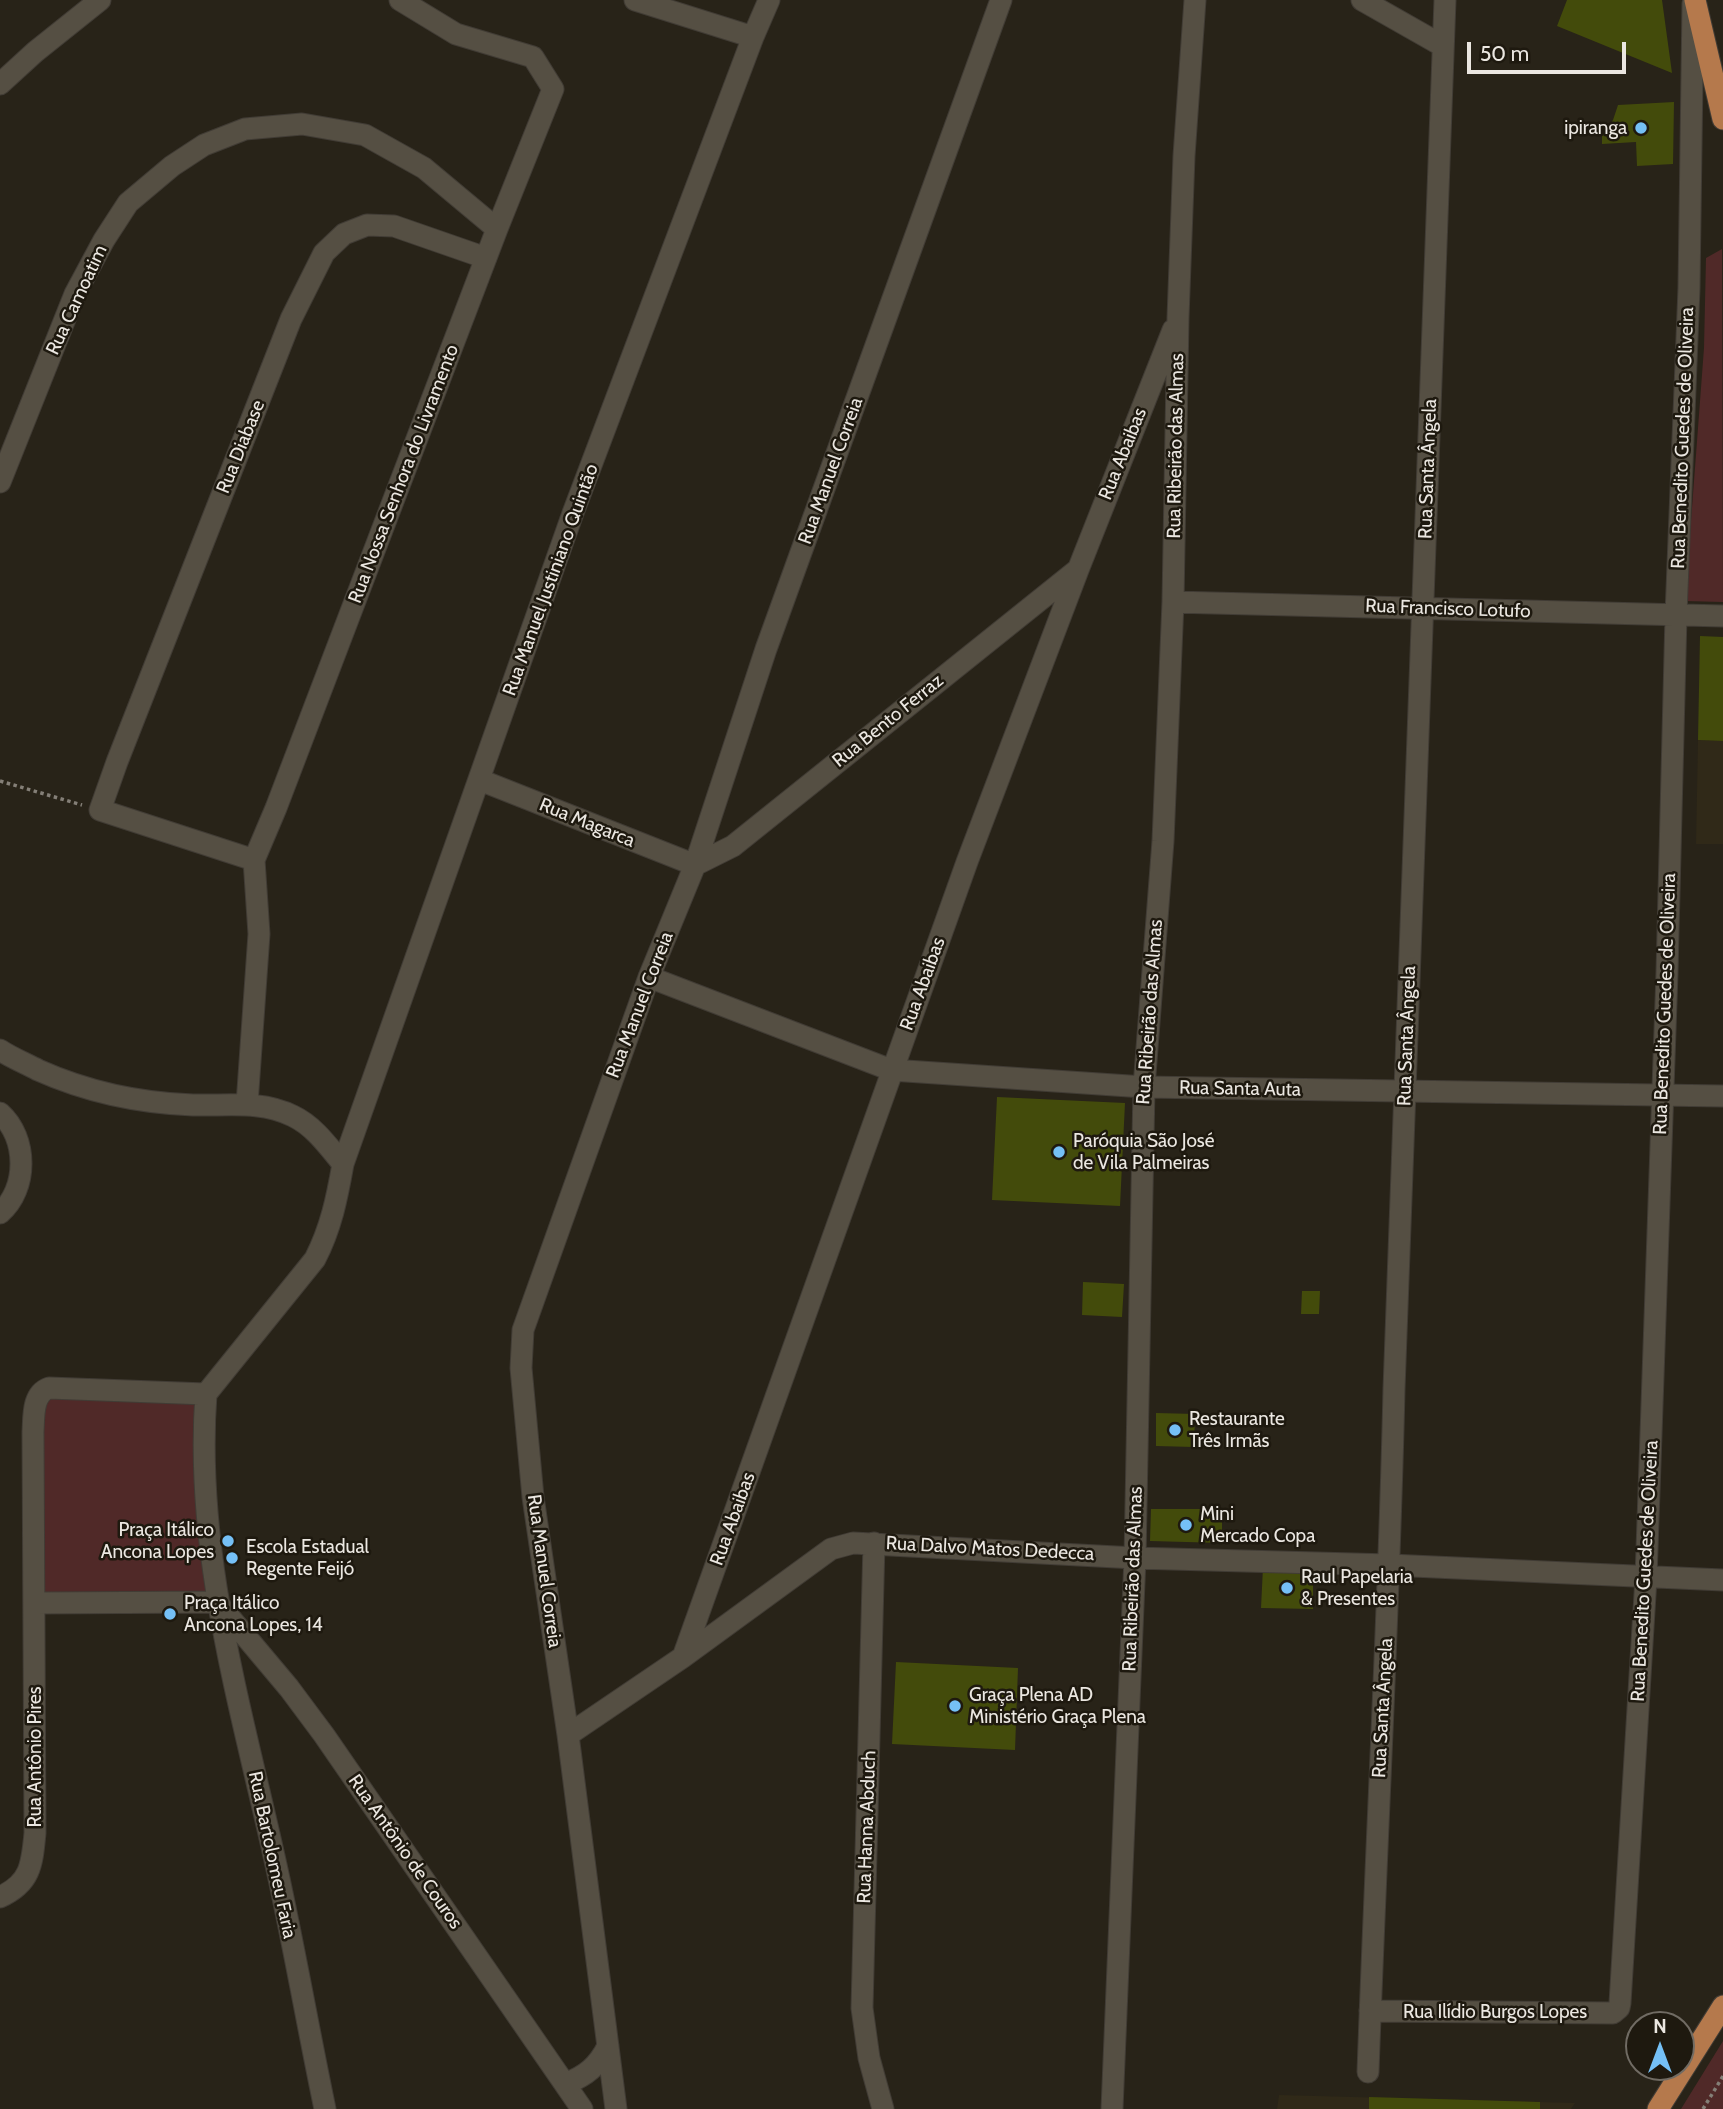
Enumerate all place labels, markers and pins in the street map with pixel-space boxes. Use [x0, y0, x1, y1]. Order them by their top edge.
place label: ipiranga [1564, 117, 1627, 139]
marker: ipiranga [1633, 120, 1649, 136]
place label: Paróquia São José de Vila Palmeiras [1073, 1130, 1214, 1174]
marker: Paróquia São José de Vila Palmeiras [1051, 1144, 1067, 1160]
place label: Restaurante Três Irmãs [1189, 1408, 1285, 1452]
marker: Restaurante Três Irmãs [1167, 1422, 1183, 1438]
place label: Mini Mercado Copa [1200, 1503, 1315, 1547]
marker: Mini Mercado Copa [1178, 1517, 1194, 1533]
place label: Praça Itálico Ancona Lopes [101, 1519, 214, 1563]
marker: Praça Itálico Ancona Lopes [220, 1533, 236, 1549]
place label: Escola Estadual Regente Feijó [246, 1536, 369, 1580]
marker: Escola Estadual Regente Feijó [224, 1550, 240, 1566]
place label: Raul Papelaria & Presentes [1301, 1566, 1413, 1610]
marker: Raul Papelaria & Presentes [1279, 1580, 1295, 1596]
place label: Praça Itálico Ancona Lopes, 14 [184, 1592, 323, 1636]
marker: Praça Itálico Ancona Lopes, 14 [162, 1606, 178, 1622]
place label: Graça Plena AD Ministério Graça Plena [969, 1684, 1146, 1728]
marker: Graça Plena AD Ministério Graça Plena [947, 1698, 963, 1714]

